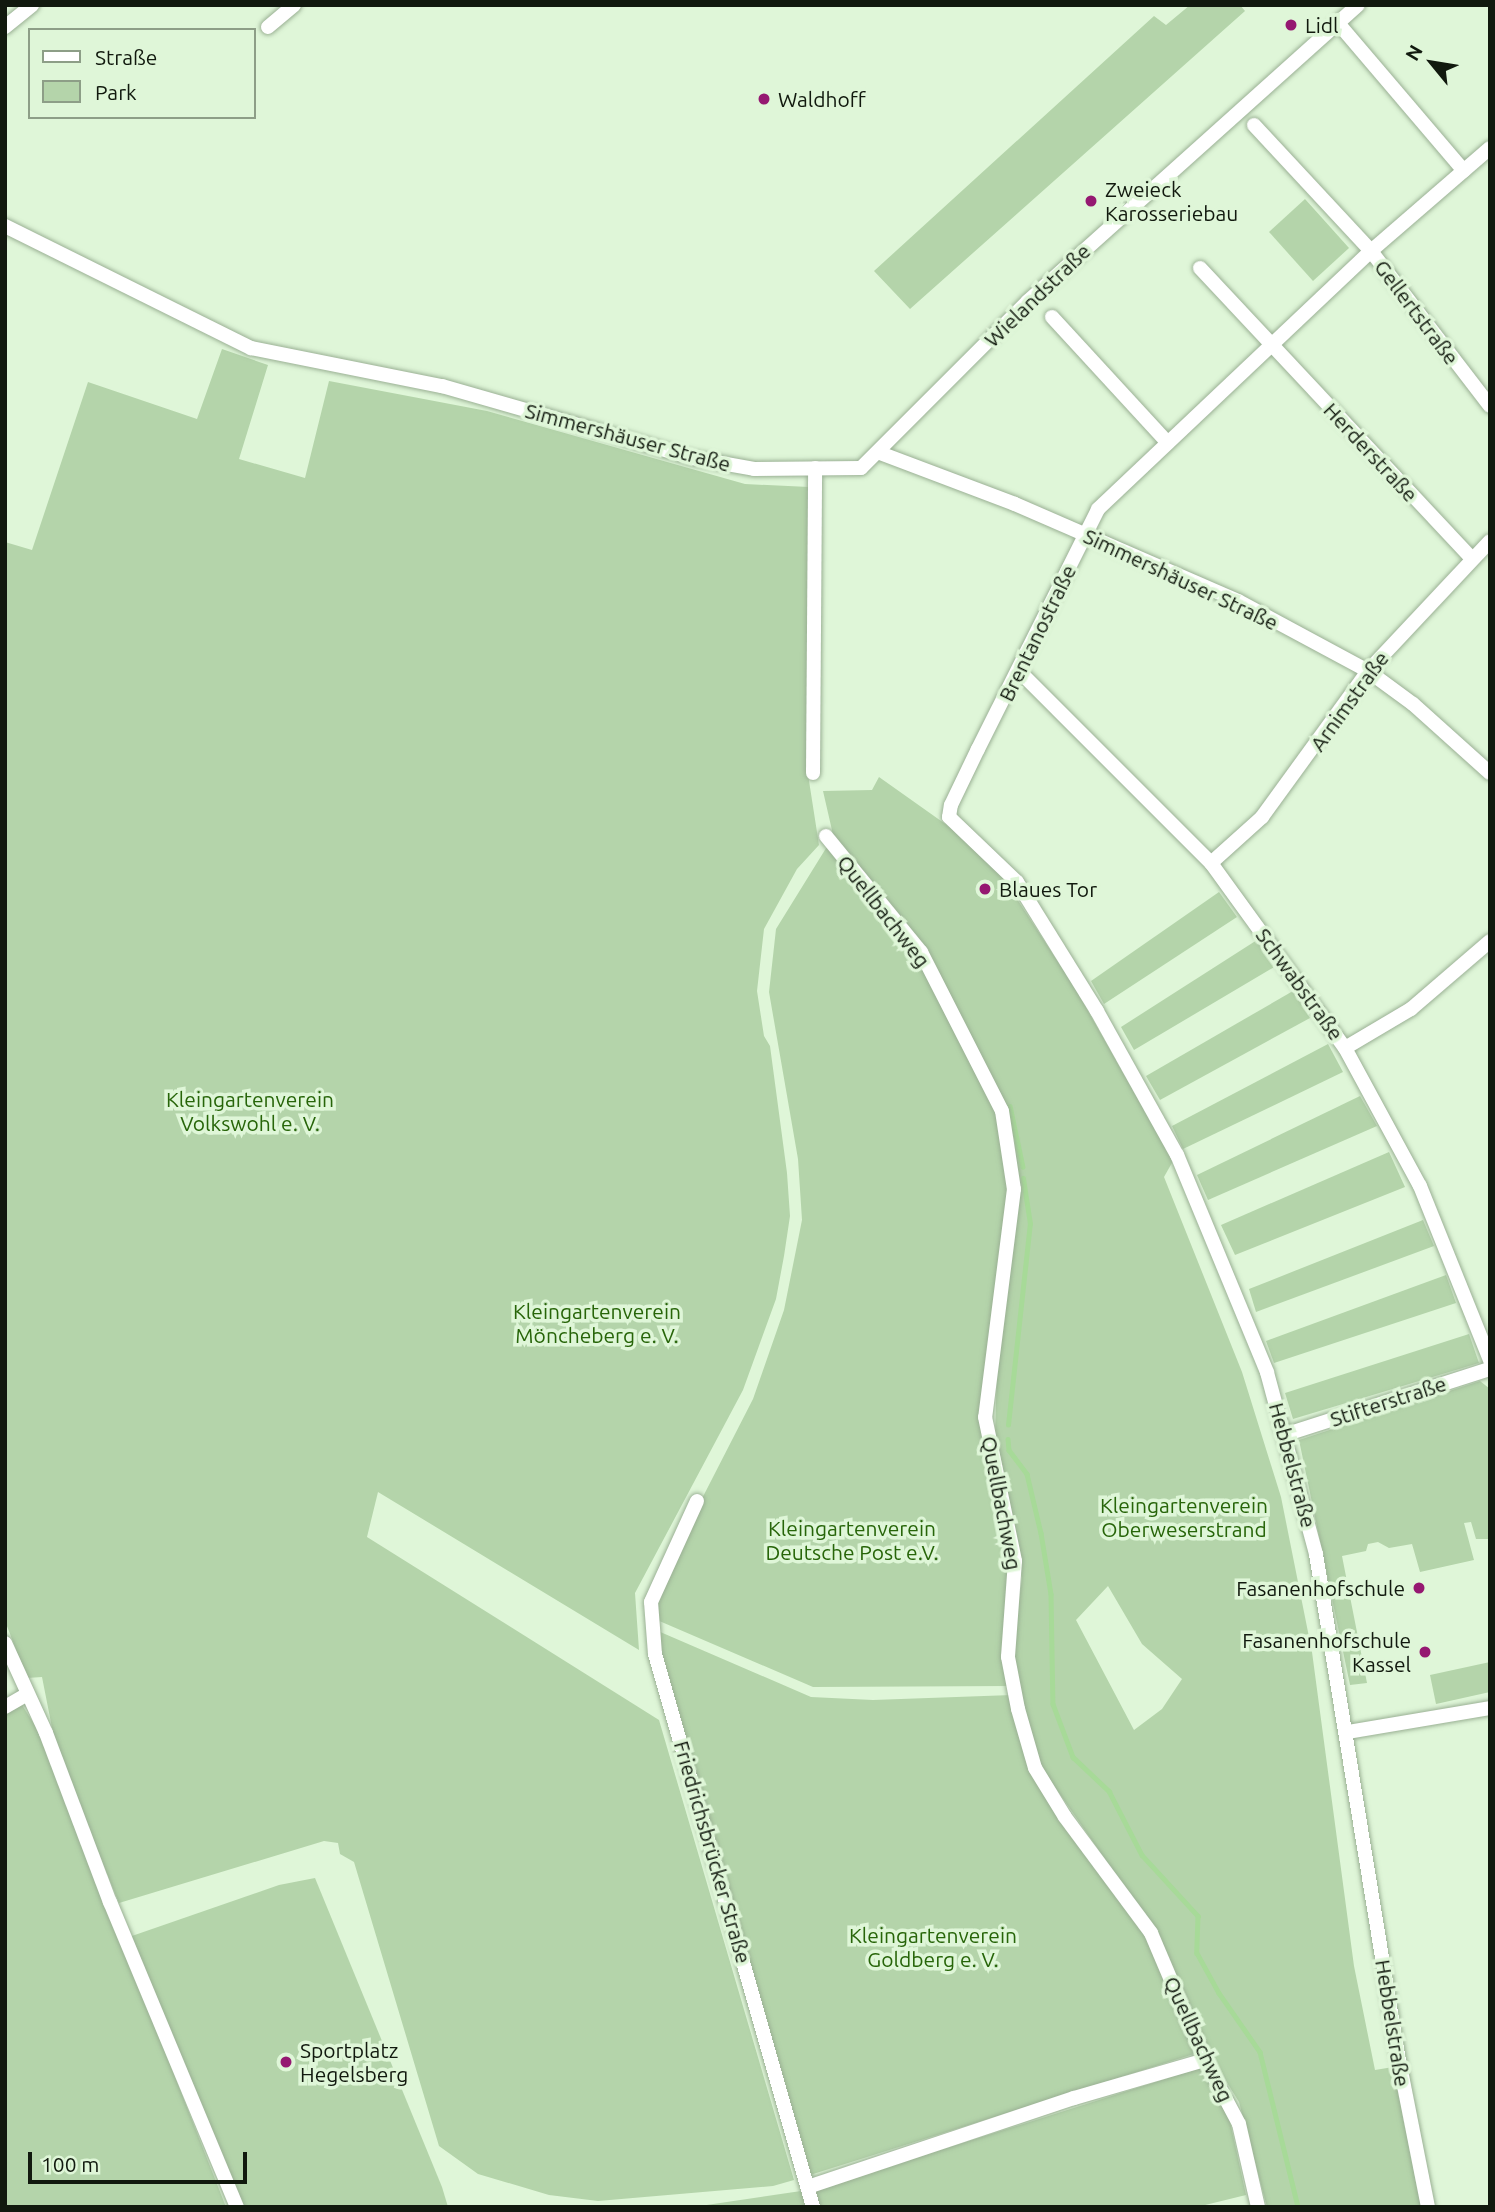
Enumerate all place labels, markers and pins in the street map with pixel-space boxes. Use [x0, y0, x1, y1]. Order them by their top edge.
place label: Lidl [1305, 12, 1339, 38]
marker: Lidl [1283, 17, 1299, 33]
place label: Waldhoff [778, 86, 866, 112]
marker: Waldhoff [756, 91, 772, 107]
place label: Zweieck Karosseriebau [1105, 176, 1238, 226]
marker: Zweieck Karosseriebau [1083, 193, 1099, 209]
place label: Blaues Tor [999, 876, 1097, 902]
marker: Blaues Tor [977, 881, 993, 897]
place label: Fasanenhofschule [1236, 1575, 1405, 1601]
marker: Fasanenhofschule [1411, 1580, 1427, 1596]
place label: Fasanenhofschule Kassel [1242, 1627, 1411, 1677]
marker: Fasanenhofschule Kassel [1417, 1644, 1433, 1660]
place label: Sportplatz Hegelsberg [300, 2037, 408, 2087]
marker: Sportplatz Hegelsberg [278, 2054, 294, 2070]

